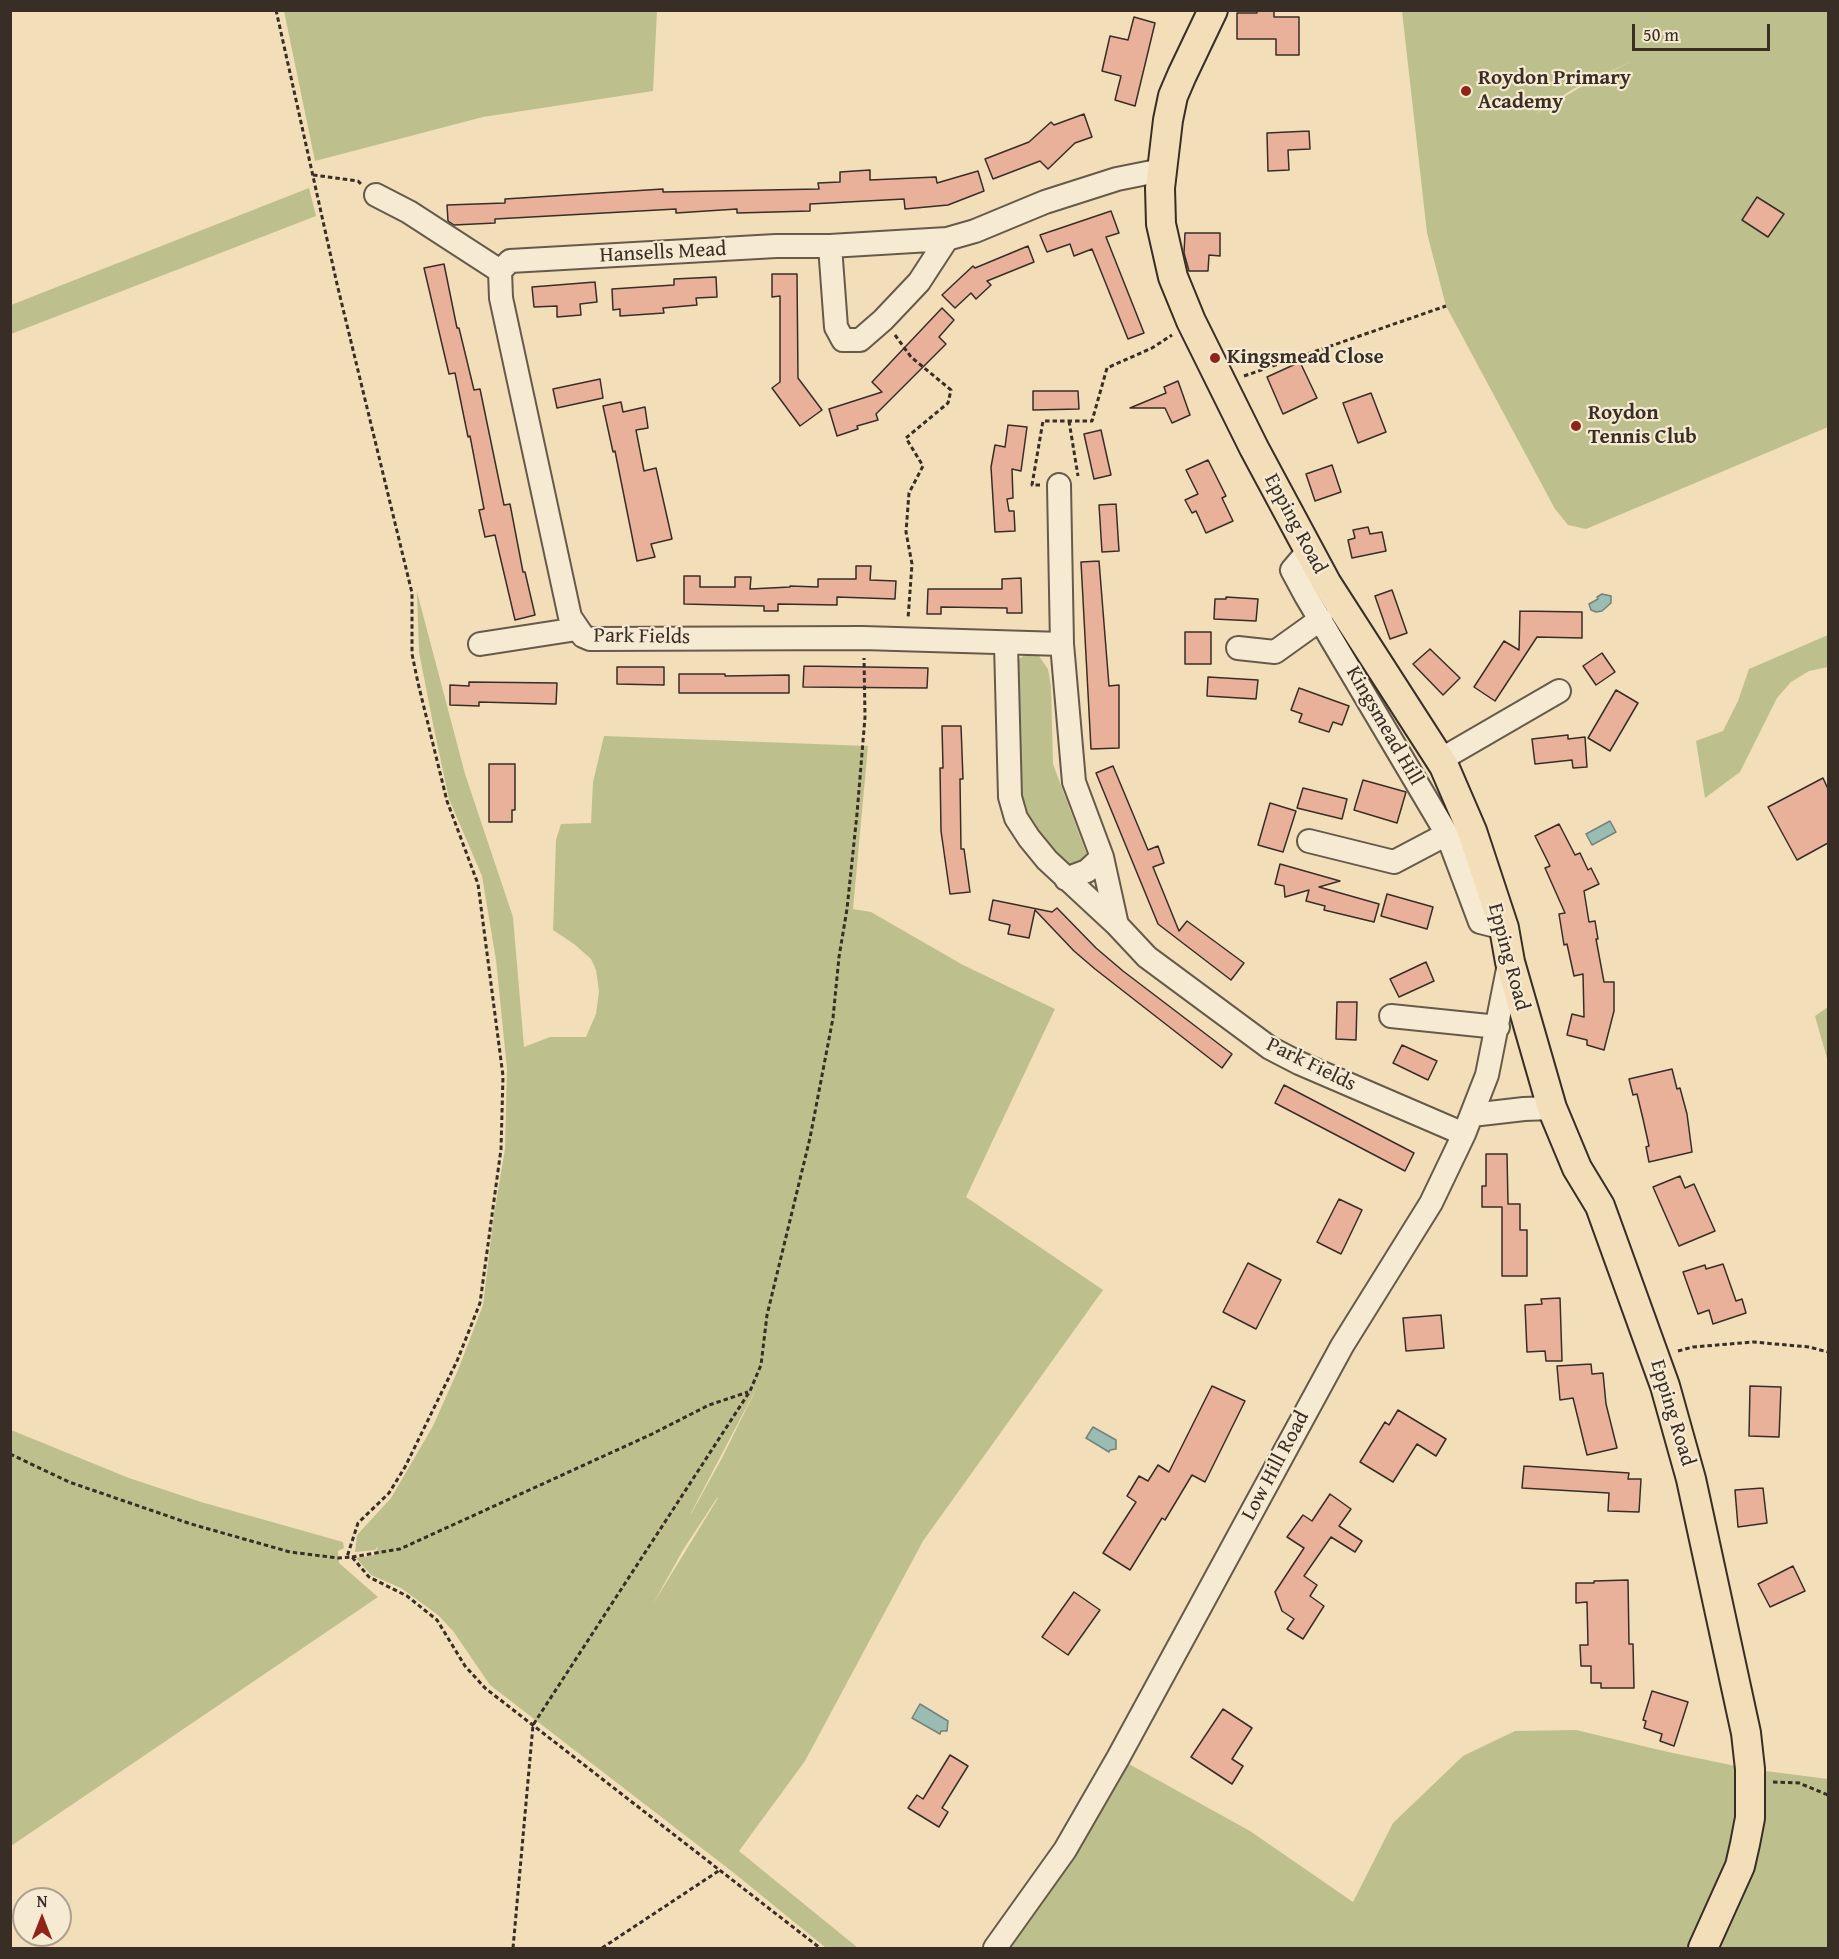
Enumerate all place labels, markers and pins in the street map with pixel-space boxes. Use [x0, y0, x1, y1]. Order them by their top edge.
place label: Roydon Primary Academy [1478, 66, 1631, 116]
marker: Roydon Primary Academy [1459, 84, 1473, 98]
place label: Kingsmead Close [1227, 345, 1384, 371]
marker: Kingsmead Close [1208, 351, 1222, 365]
place label: Roydon Tennis Club [1588, 401, 1697, 451]
marker: Roydon Tennis Club [1569, 419, 1583, 433]

